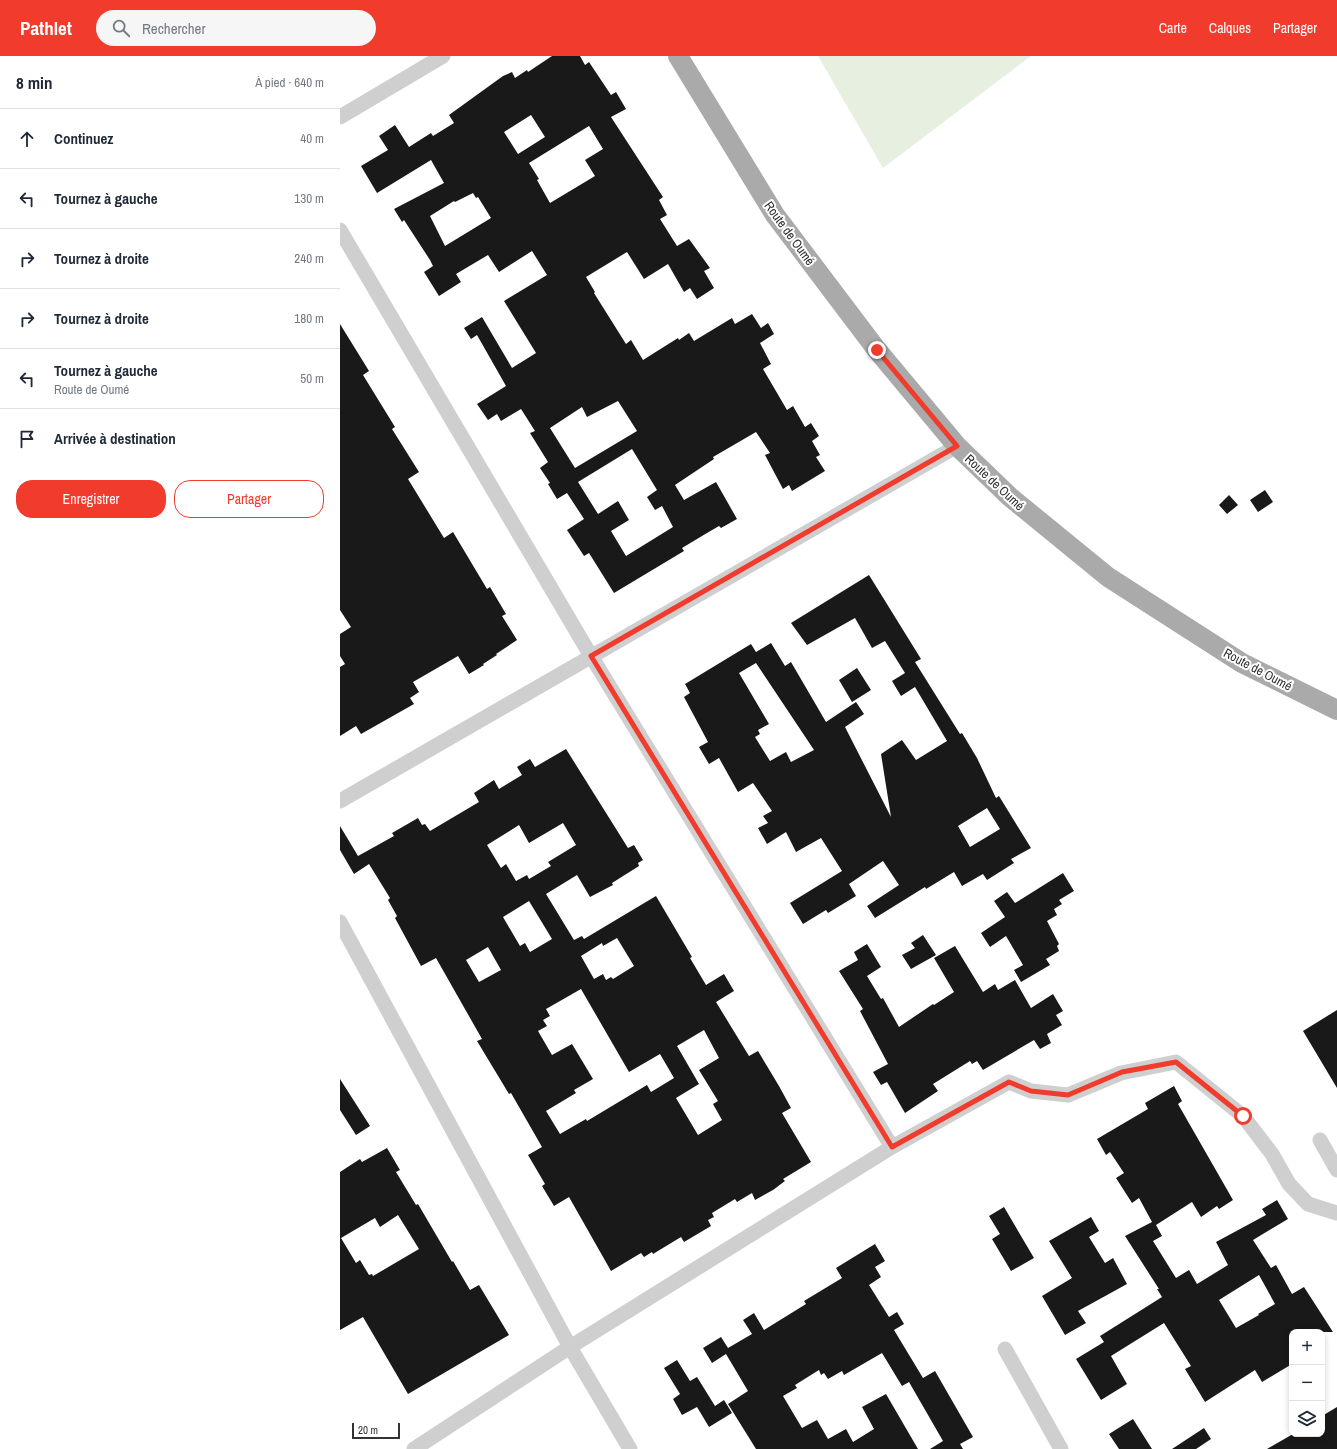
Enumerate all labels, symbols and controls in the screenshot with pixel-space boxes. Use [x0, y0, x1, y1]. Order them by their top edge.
search box [96, 10, 376, 46]
text: Pathlet [20, 15, 72, 41]
icon: search [110, 17, 132, 39]
text: Rechercher [142, 18, 206, 39]
text: Carte [1159, 19, 1187, 37]
text: Calques [1209, 19, 1251, 37]
text: Partager [1273, 19, 1317, 37]
text: 8 min [16, 71, 52, 94]
text: À pied · 640 m [255, 74, 324, 91]
icon: ahead [16, 128, 38, 150]
text: Continuez [54, 128, 113, 149]
text: 40 m [300, 130, 324, 147]
icon: left [16, 188, 38, 210]
text: Tournez à gauche [54, 188, 158, 209]
text: 130 m [294, 190, 324, 207]
street label: Route de Oumé [761, 198, 819, 269]
icon: right [16, 248, 38, 270]
text: Tournez à droite [54, 248, 149, 269]
text: 240 m [294, 250, 324, 267]
icon: right [16, 308, 38, 330]
text: Tournez à droite [54, 308, 149, 329]
text: 180 m [294, 310, 324, 327]
route end [868, 341, 886, 359]
text: Tournez à gauche [54, 360, 158, 381]
icon: left [16, 368, 38, 390]
text: 50 m [300, 370, 324, 387]
text: Route de Oumé [54, 381, 129, 398]
icon: arrive [16, 428, 38, 450]
text: Arrivée à destination [54, 428, 176, 449]
street label: Route de Oumé [961, 450, 1028, 514]
button: Enregistrer [16, 480, 166, 518]
button: Partager [174, 480, 324, 518]
street label: Route de Oumé [1221, 644, 1295, 695]
route start [1234, 1107, 1252, 1125]
map controls [1289, 1329, 1325, 1437]
button: + [1289, 1329, 1325, 1365]
button: − [1289, 1365, 1325, 1401]
button: layers [1289, 1401, 1325, 1437]
scale bar [352, 1421, 400, 1440]
text: 20 m [358, 1423, 378, 1437]

